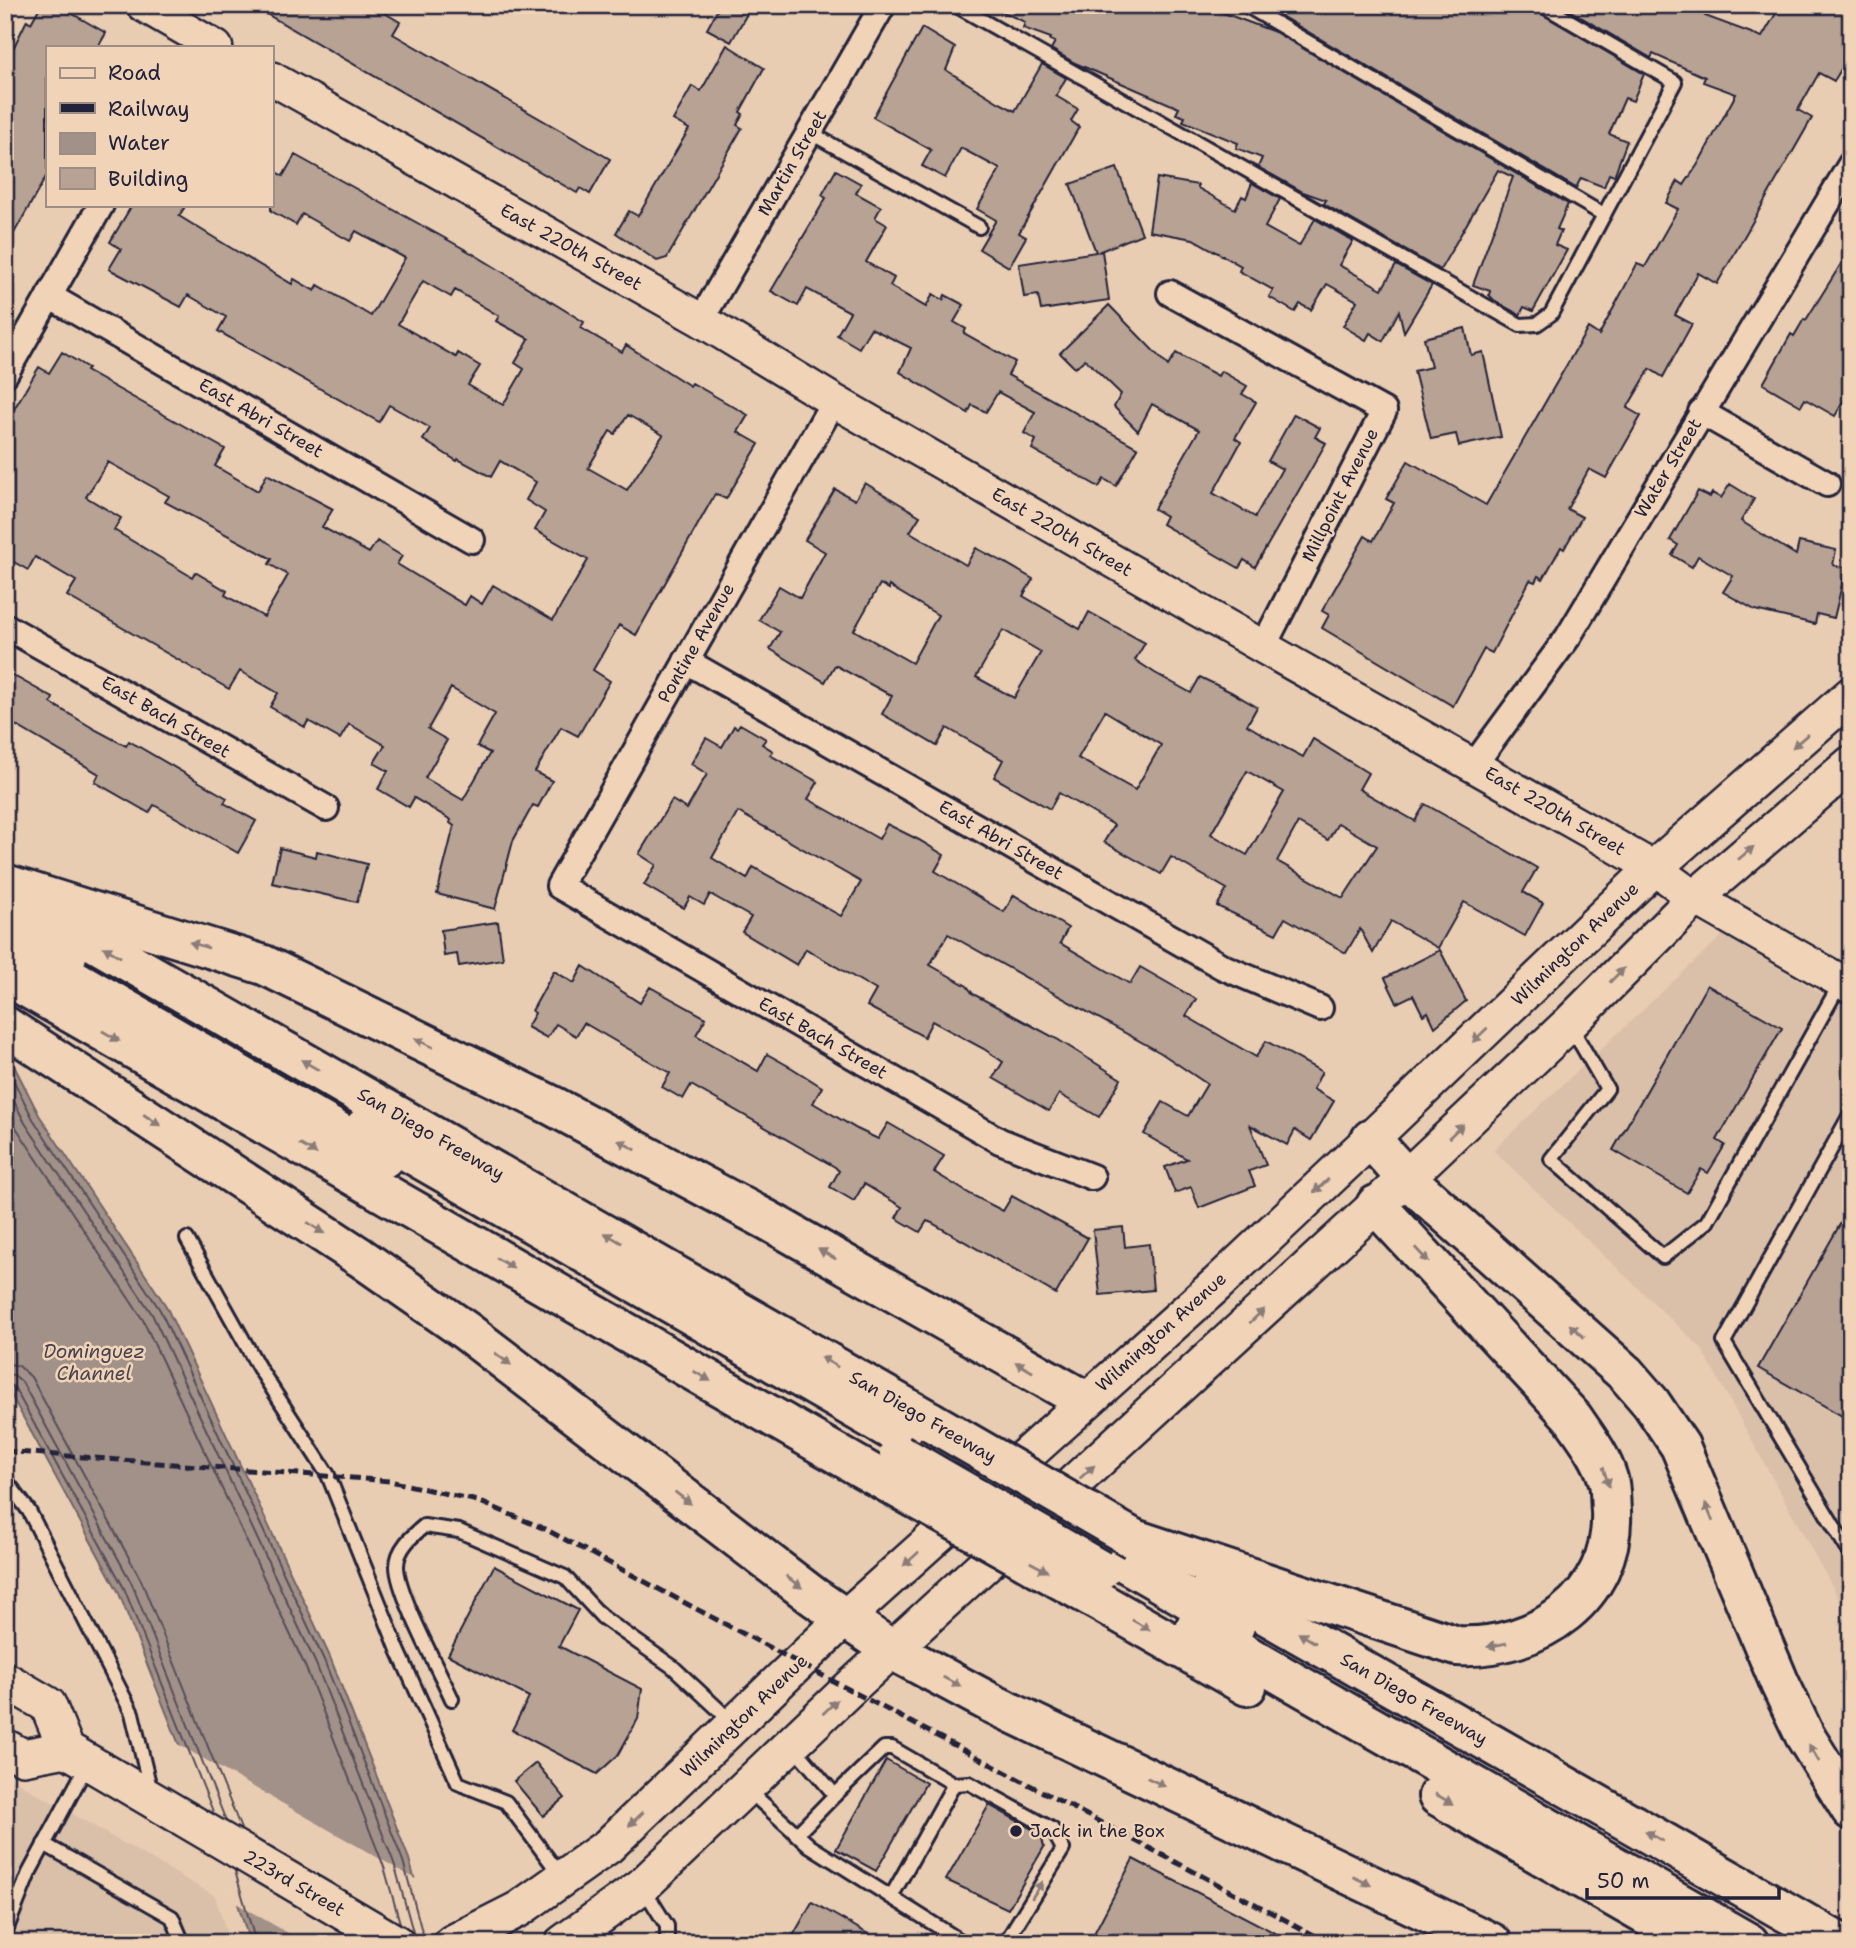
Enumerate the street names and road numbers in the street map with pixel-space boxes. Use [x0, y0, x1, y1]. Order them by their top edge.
street label: Martin Street [752, 106, 832, 220]
street label: East 220th Street [496, 198, 646, 296]
street label: East Abri Street [194, 373, 328, 464]
street label: Water Street [1629, 414, 1707, 522]
street label: Millpoint Avenue [1296, 424, 1384, 566]
street label: East 220th Street [987, 482, 1137, 582]
street label: Pontine Avenue [652, 579, 740, 707]
street label: East Bach Street [97, 670, 235, 764]
street label: East 220th Street [1480, 761, 1630, 861]
street label: East Abri Street [934, 795, 1068, 886]
street label: Wilmington Avenue [1506, 877, 1644, 1011]
street label: East Bach Street [754, 991, 892, 1085]
street label: San Diego Freeway [353, 1082, 509, 1186]
street label: Wilmington Avenue [1090, 1267, 1232, 1397]
street label: San Diego Freeway [845, 1365, 1001, 1469]
street label: San Diego Freeway [1336, 1647, 1492, 1751]
street label: Wilmington Avenue [675, 1649, 813, 1783]
street label: 223rd Street [239, 1844, 349, 1922]

